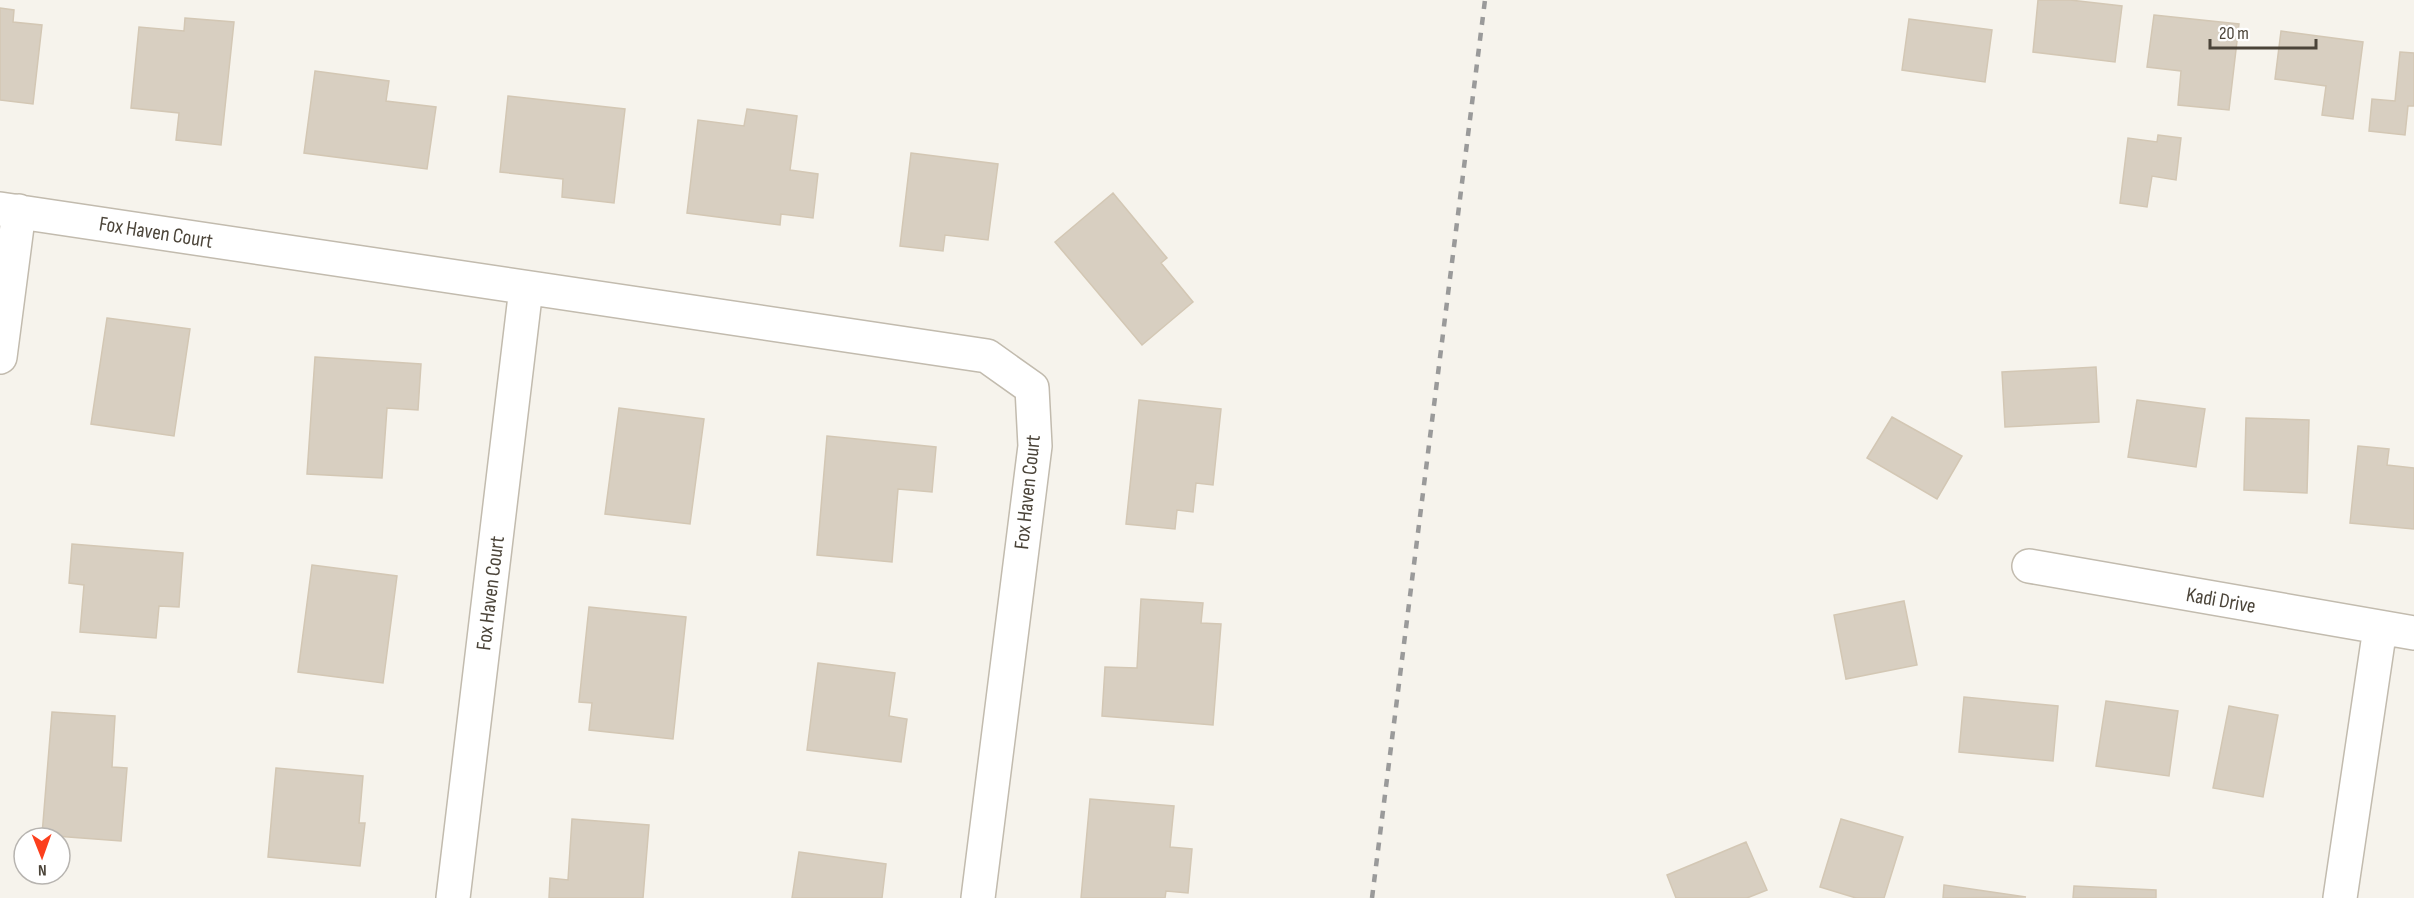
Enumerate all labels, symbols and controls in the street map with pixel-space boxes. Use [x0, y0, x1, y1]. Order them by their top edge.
scale bar [2210, 12, 2316, 50]
text: 20 m [2219, 23, 2249, 44]
street label: Fox Haven Court [97, 211, 215, 254]
street label: Fox Haven Court [1009, 434, 1046, 551]
street label: Fox Haven Court [471, 534, 510, 652]
street label: Kadi Drive [2184, 582, 2258, 619]
north arrow [12, 826, 72, 886]
text: N [38, 860, 47, 879]

